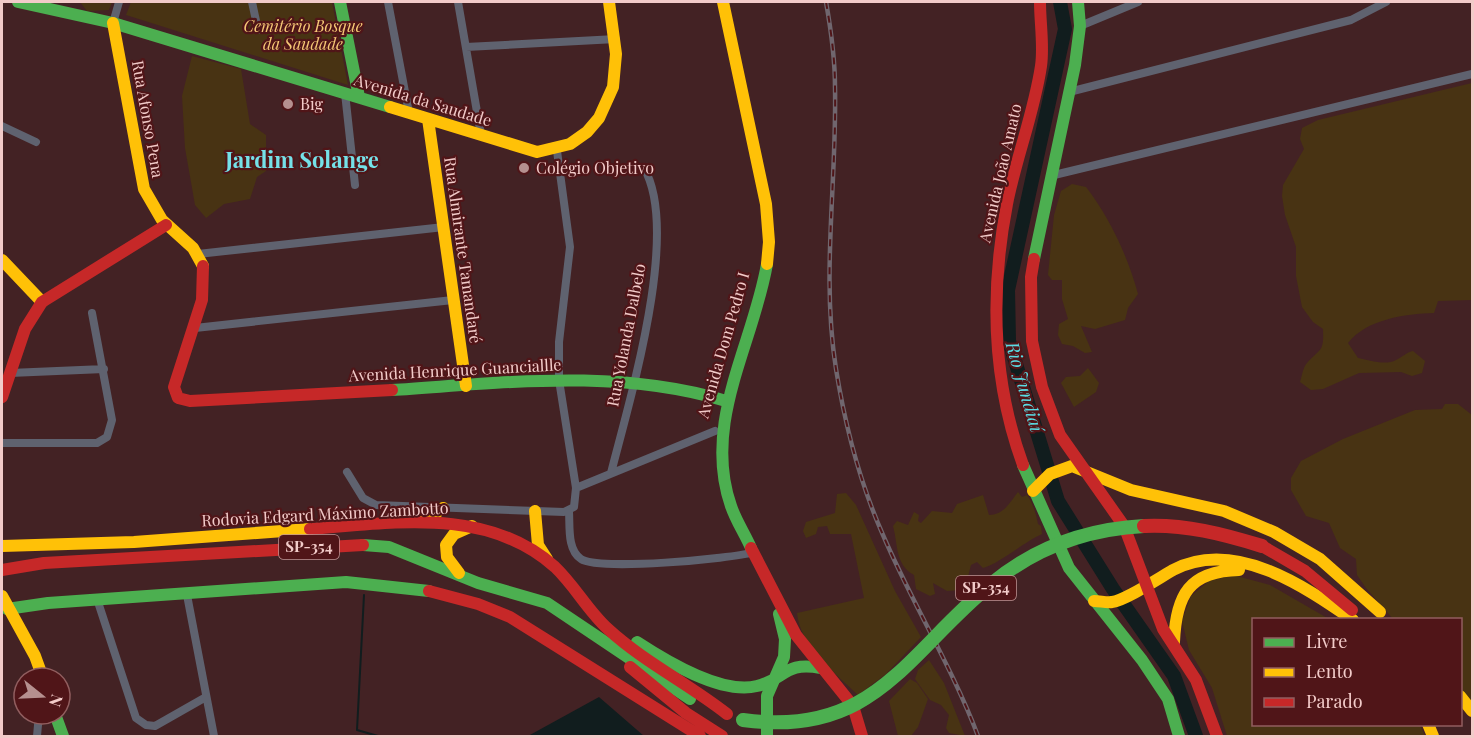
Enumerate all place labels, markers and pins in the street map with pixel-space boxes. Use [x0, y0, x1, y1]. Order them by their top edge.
place label: Big [300, 93, 324, 114]
marker: Big [281, 97, 295, 111]
place label: Colégio Objetivo [536, 157, 654, 178]
marker: Colégio Objetivo [517, 161, 531, 175]

